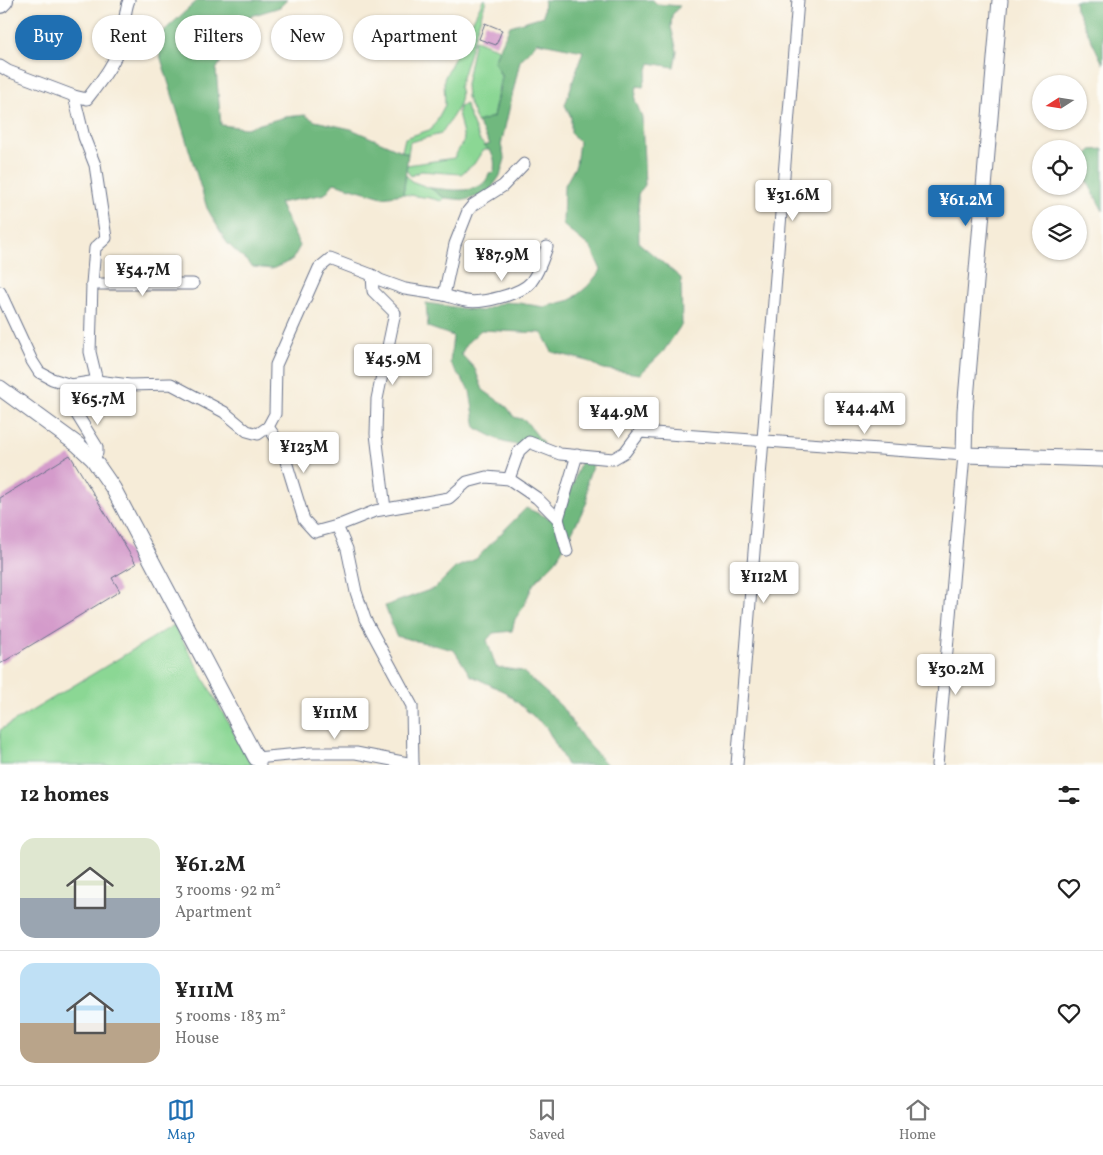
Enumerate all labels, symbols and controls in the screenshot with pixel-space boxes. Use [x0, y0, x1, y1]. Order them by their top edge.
chip: Buy [15, 15, 82, 60]
chip: Rent [92, 15, 165, 60]
chip: Filters [175, 15, 261, 60]
chip: New [271, 15, 343, 60]
chip: Apartment [353, 15, 476, 60]
north arrow [1032, 75, 1088, 130]
map controls [1032, 75, 1087, 260]
button: locate [1032, 140, 1087, 195]
pin: ¥31.6M [752, 180, 834, 222]
pin: ¥61.2M [925, 184, 1007, 227]
text: ¥31.6M [766, 185, 820, 207]
text: ¥61.2M [939, 190, 993, 212]
button: layers [1032, 205, 1087, 260]
pin: ¥87.9M [461, 240, 543, 282]
text: ¥87.9M [475, 245, 529, 267]
pin: ¥54.7M [102, 254, 184, 297]
text: ¥54.7M [116, 260, 170, 282]
pin: ¥45.9M [352, 344, 434, 386]
text: ¥45.9M [365, 349, 421, 371]
pin: ¥65.7M [57, 384, 139, 426]
text: ¥65.7M [71, 389, 125, 411]
pin: ¥44.4M [824, 392, 906, 435]
pin: ¥44.9M [578, 396, 660, 439]
text: ¥44.4M [835, 398, 895, 420]
text: ¥44.9M [590, 402, 648, 424]
pin: ¥123M [269, 432, 339, 474]
text: ¥123M [280, 437, 328, 459]
pin: ¥112M [729, 562, 799, 604]
text: ¥112M [741, 567, 787, 589]
pin: ¥30.2M [915, 654, 997, 696]
text: ¥30.2M [928, 659, 984, 681]
pin: ¥111M [300, 698, 370, 740]
text: ¥111M [313, 703, 357, 725]
text: 12 homes [20, 781, 109, 810]
icon: filters [1055, 781, 1083, 809]
text: ¥61.2M [175, 851, 245, 880]
icon: home [60, 858, 120, 918]
icon: heart [1055, 874, 1083, 902]
text: 3 rooms · 92 m² [175, 880, 281, 902]
text: Apartment [175, 902, 252, 924]
text: ¥111M [175, 977, 234, 1006]
icon: home [60, 983, 120, 1043]
icon: heart [1055, 999, 1083, 1027]
text: 5 rooms · 183 m² [175, 1006, 286, 1028]
text: House [175, 1028, 219, 1050]
tab: Map [167, 1096, 195, 1145]
tab: Saved [529, 1096, 565, 1145]
tab: Home [899, 1096, 936, 1145]

